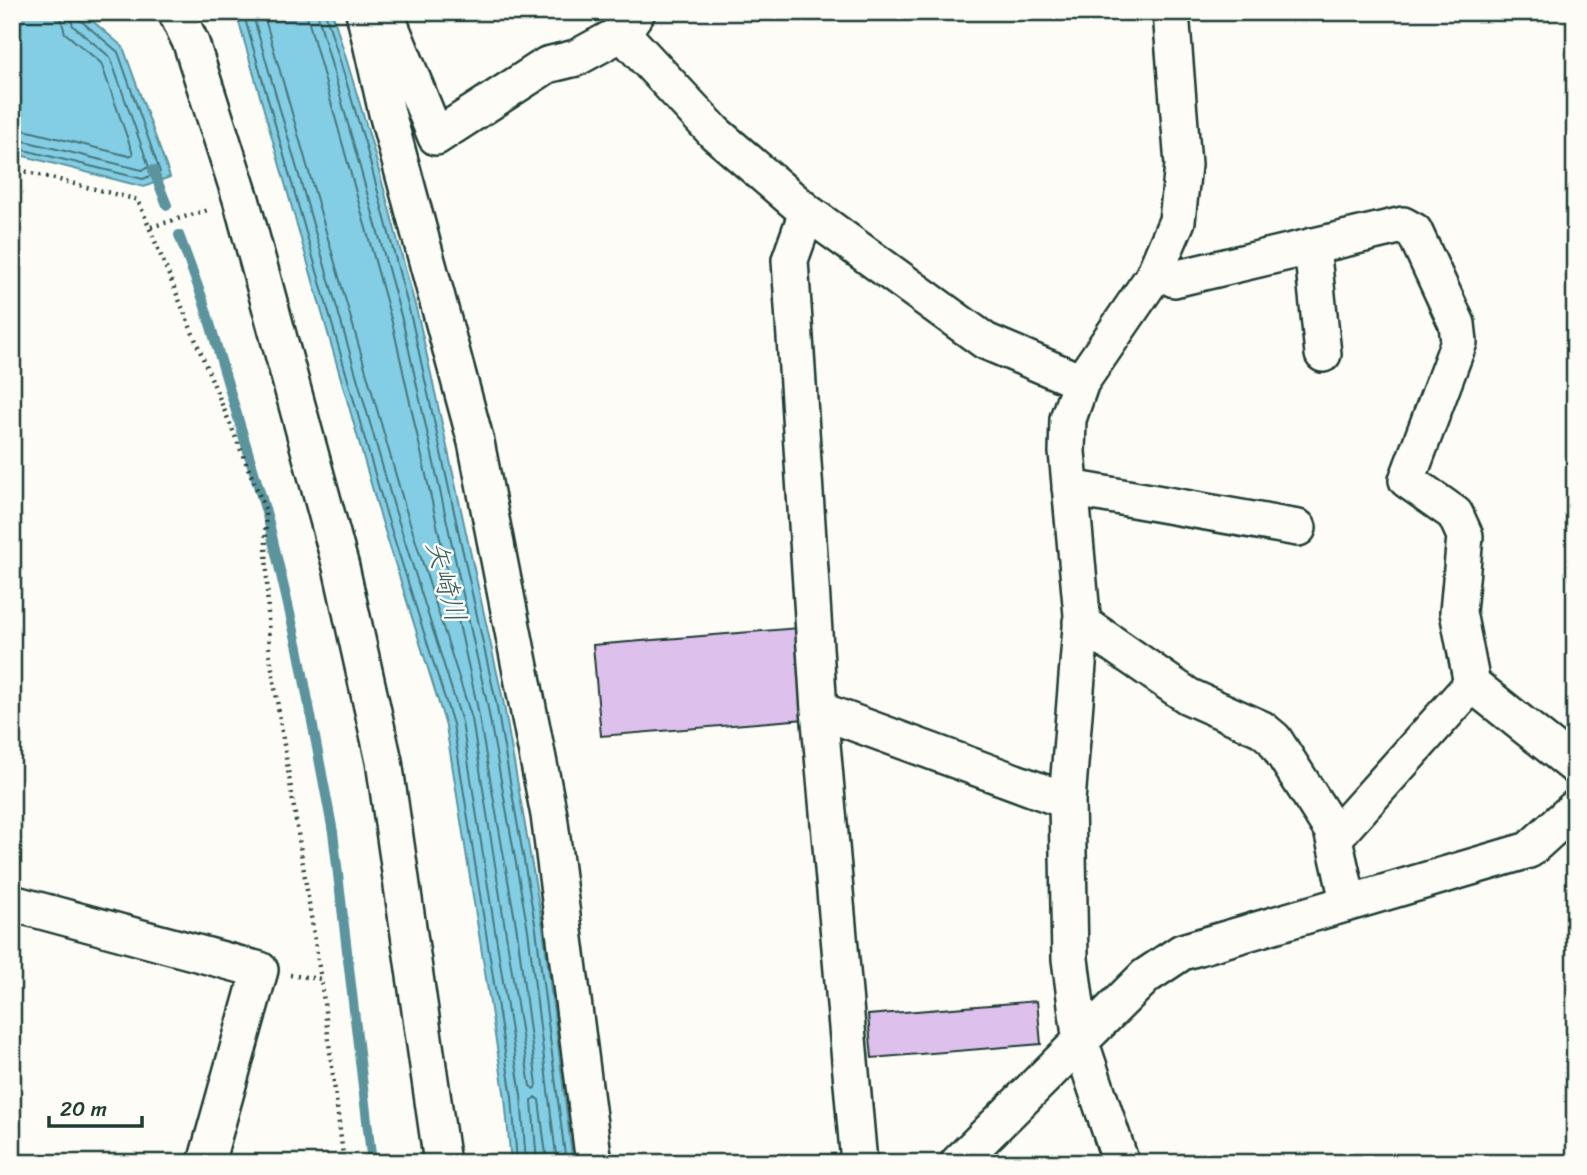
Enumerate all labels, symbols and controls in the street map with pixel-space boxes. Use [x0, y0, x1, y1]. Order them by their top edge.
water label: 矢崎川 [411, 534, 481, 628]
scale bar [49, 1084, 142, 1128]
text: 20 m [60, 1090, 107, 1128]

